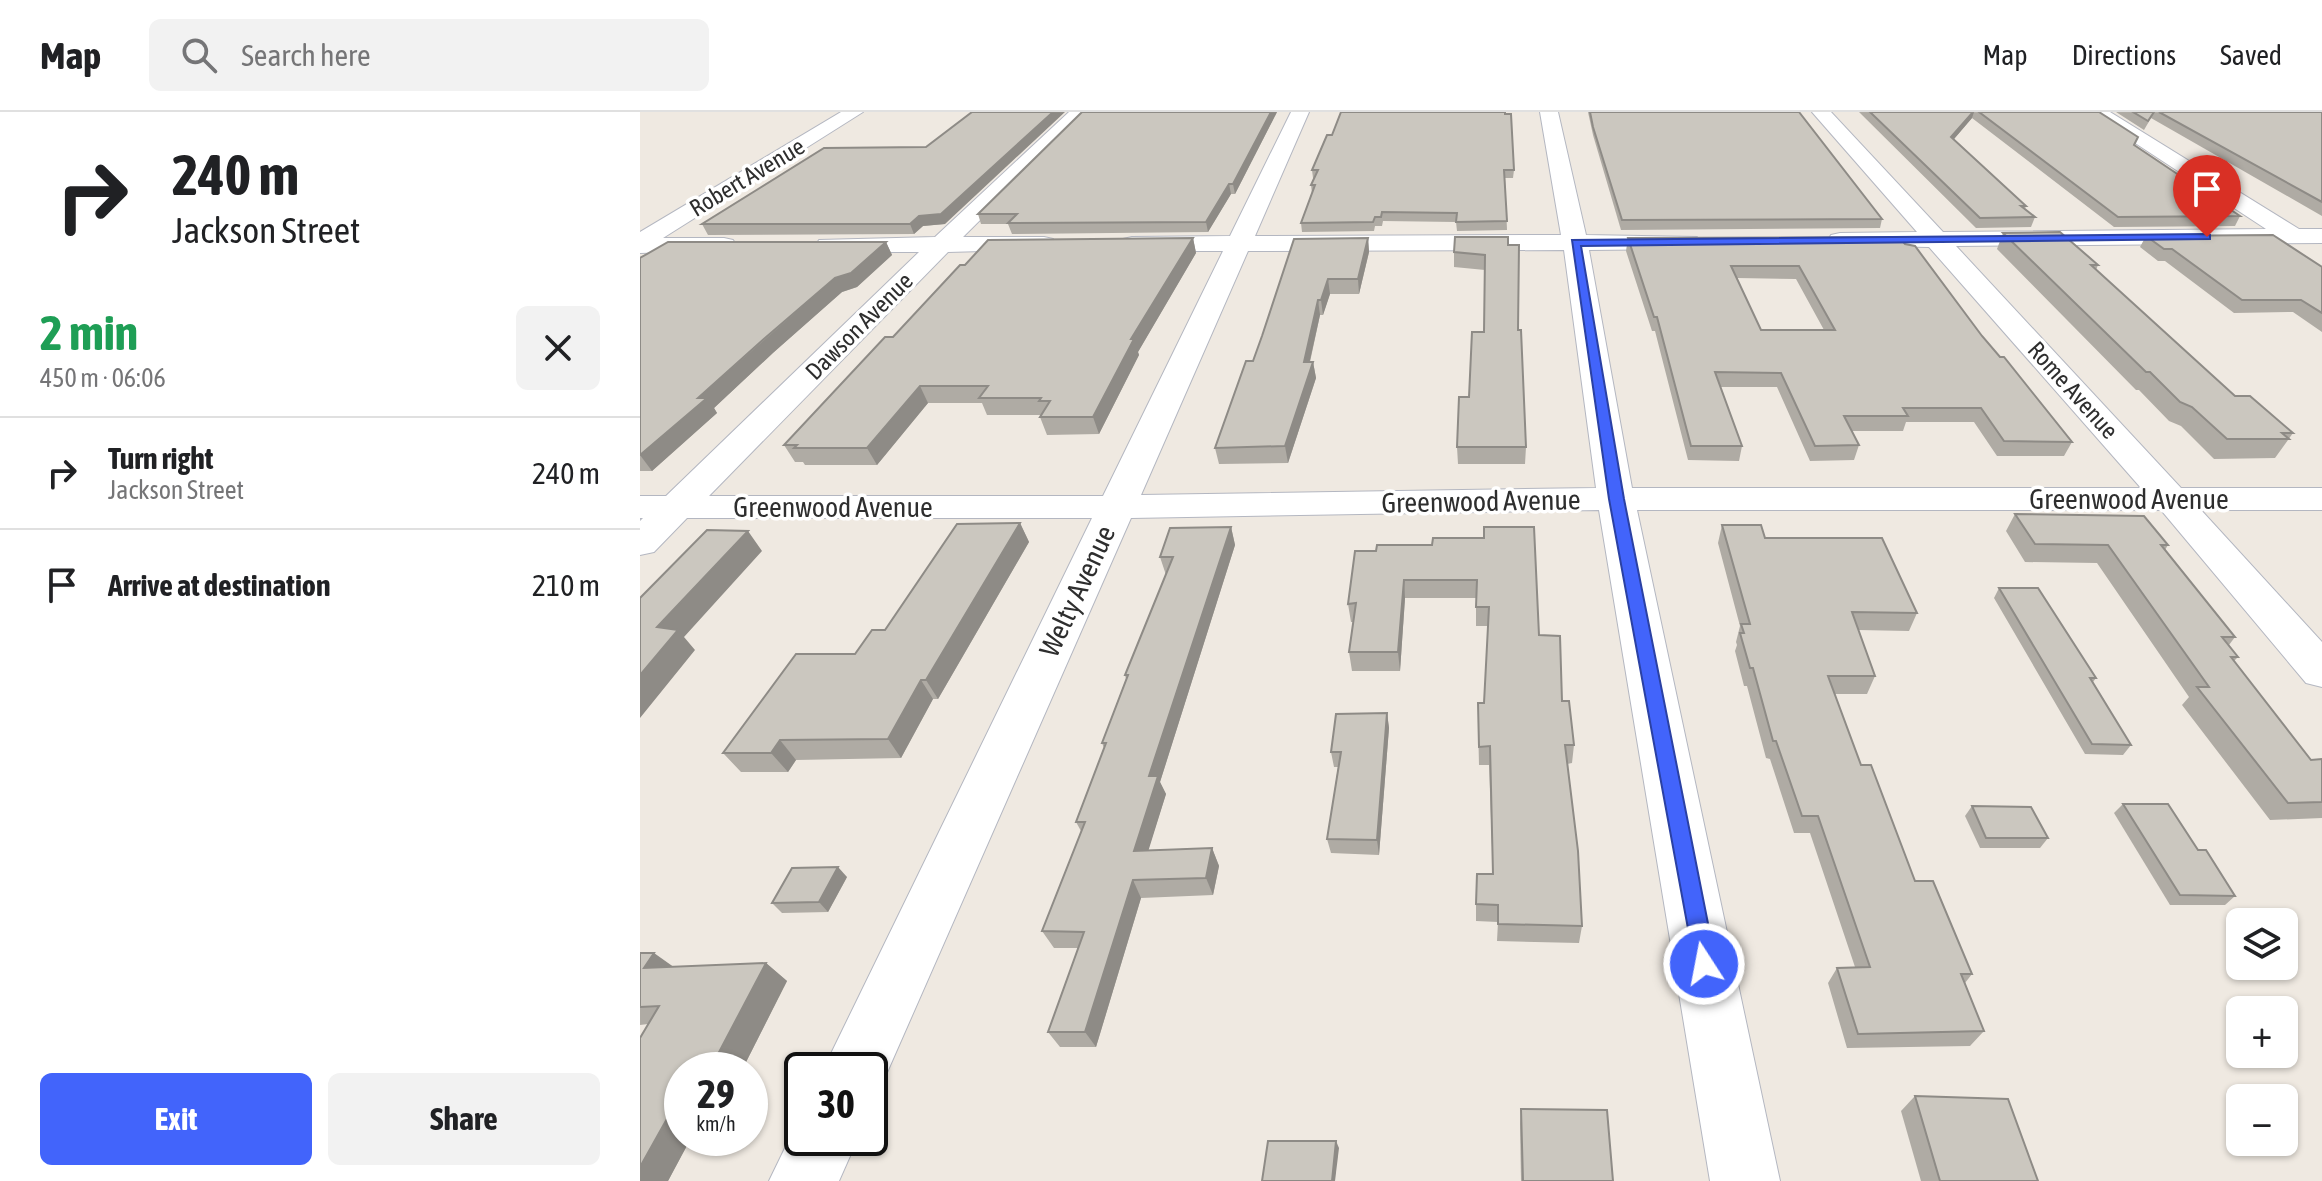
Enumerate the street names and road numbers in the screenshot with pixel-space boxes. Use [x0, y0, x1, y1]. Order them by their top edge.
street label: Robert Avenue [685, 132, 809, 222]
street label: Dawson Avenue [800, 267, 918, 385]
street label: Rome Avenue [2022, 336, 2124, 444]
street label: Greenwood Avenue [1381, 483, 1581, 519]
street label: Greenwood Avenue [2029, 483, 2229, 515]
street label: Greenwood Avenue [733, 491, 933, 523]
street label: Welty Avenue [1033, 521, 1121, 661]

